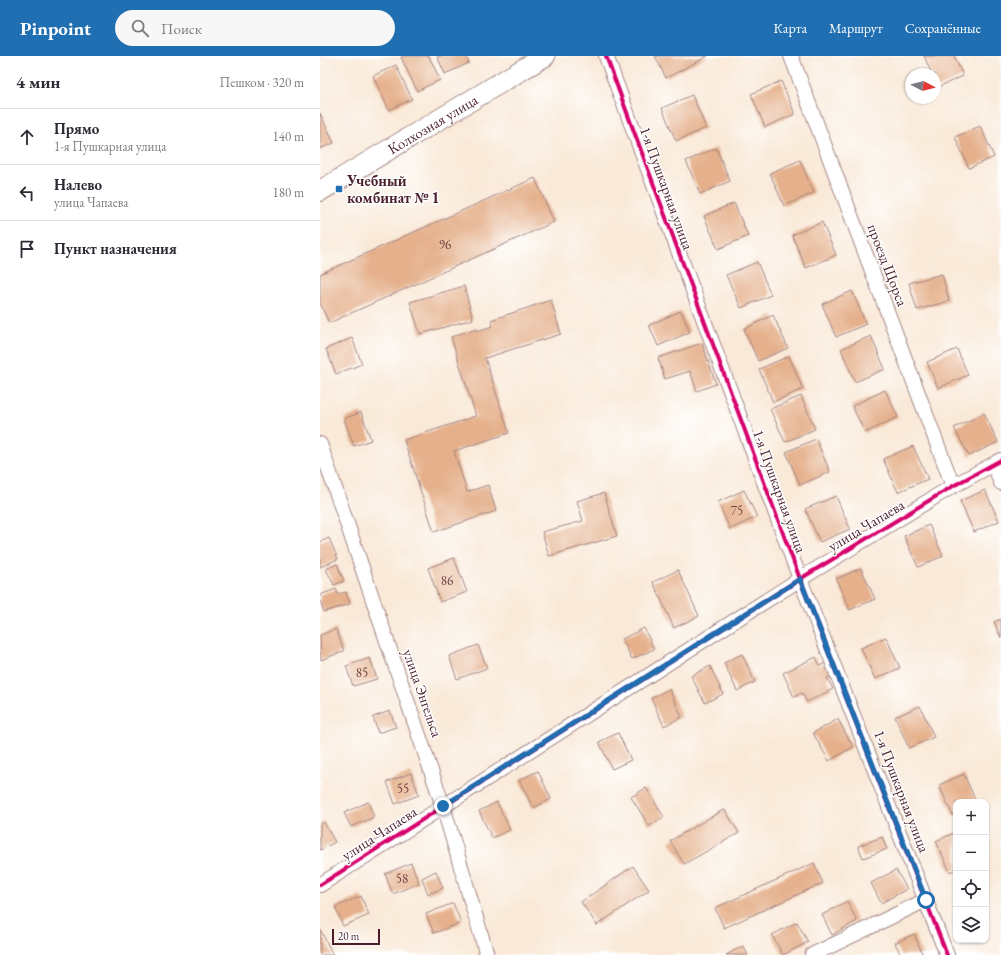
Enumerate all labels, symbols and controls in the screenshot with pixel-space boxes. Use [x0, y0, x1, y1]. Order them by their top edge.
search box [115, 10, 395, 46]
text: Pinpoint [20, 16, 91, 41]
icon: search [129, 17, 151, 39]
text: Поиск [161, 19, 202, 38]
text: Карта [774, 19, 807, 37]
text: Маршрут [829, 19, 883, 37]
text: Сохранённые [905, 19, 981, 37]
north arrow [905, 68, 941, 104]
text: 4 мин [16, 71, 60, 93]
text: Пешком · 320 m [220, 74, 304, 91]
street label: Колхозная улица [384, 89, 481, 158]
text: Прямо [54, 119, 99, 138]
street label: 1-я Пушкарная улица [636, 124, 698, 252]
icon: ahead [16, 126, 38, 148]
text: 140 m [273, 128, 304, 145]
text: 1-я Пушкарная улица [54, 138, 166, 155]
place label: Учебный комбинат № 1 [346, 171, 439, 207]
text: Налево [54, 175, 102, 194]
icon: left [16, 182, 38, 204]
text: 180 m [273, 184, 304, 201]
marker: Учебный комбинат № 1 [334, 184, 344, 194]
text: улица Чапаева [54, 194, 128, 211]
street label: проезд Щорса [864, 221, 912, 309]
house number: 96 [439, 236, 451, 253]
icon: arrive [16, 238, 38, 260]
text: Пункт назначения [54, 239, 177, 258]
street label: 1-я Пушкарная улица [749, 427, 811, 555]
street label: улица Чапаева [824, 495, 908, 555]
house number: 75 [731, 502, 743, 519]
house number: 86 [441, 572, 453, 589]
street label: улица Энгельса [399, 646, 447, 740]
house number: 85 [356, 664, 368, 681]
street label: 1-я Пушкарная улица [870, 727, 934, 855]
house number: 55 [397, 780, 409, 797]
route end [434, 797, 452, 815]
map controls [953, 799, 989, 943]
button: + [953, 799, 989, 835]
street label: улица Чапаева [338, 802, 420, 864]
button: − [953, 835, 989, 871]
house number: 58 [396, 870, 408, 887]
button: locate [953, 871, 989, 907]
route start [917, 891, 935, 909]
button: layers [953, 907, 989, 943]
scale bar [332, 927, 380, 946]
text: 20 m [338, 929, 359, 943]

